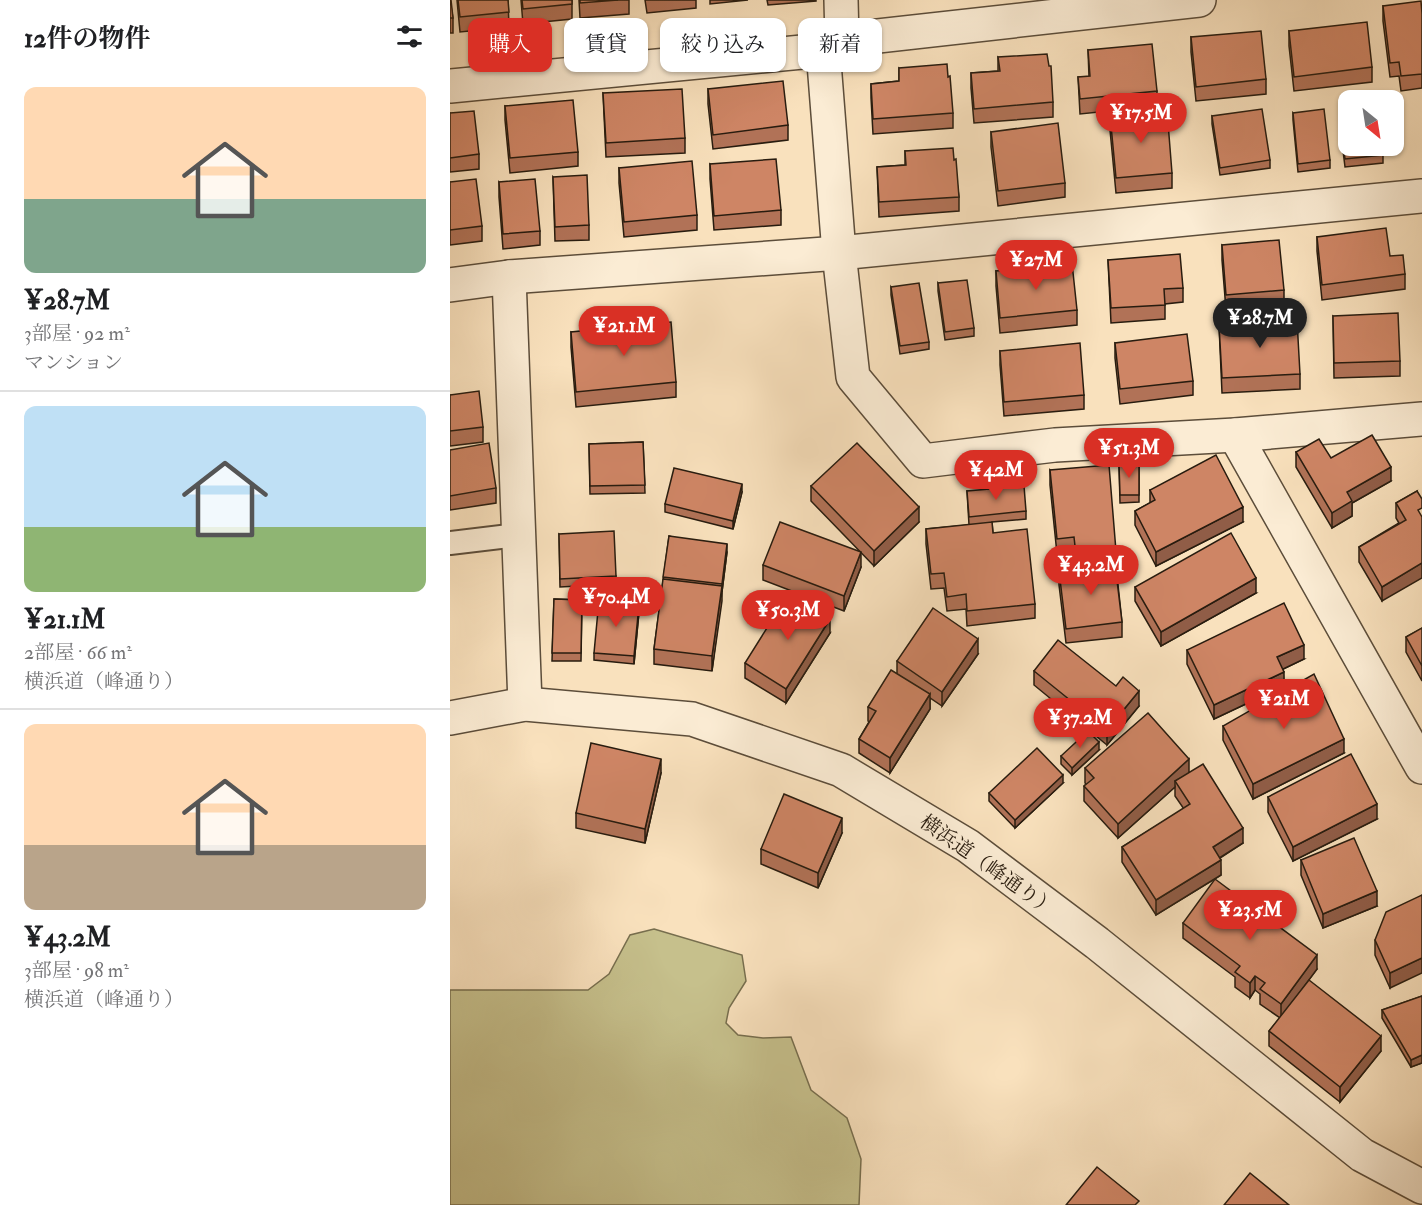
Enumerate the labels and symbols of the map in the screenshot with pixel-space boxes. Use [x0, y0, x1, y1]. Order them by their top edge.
north arrow [1338, 90, 1404, 156]
pin: ¥17.5M [1092, 93, 1190, 144]
pin: ¥27M [1000, 240, 1072, 291]
pin: ¥28.7M [1211, 298, 1309, 349]
pin: ¥21.1M [575, 306, 673, 357]
pin: ¥51.3M [1080, 428, 1178, 479]
pin: ¥42M [960, 450, 1032, 501]
pin: ¥43.2M [1042, 545, 1140, 596]
pin: ¥70.4M [567, 577, 665, 628]
pin: ¥50.3M [739, 590, 837, 641]
pin: ¥21M [1248, 679, 1320, 730]
pin: ¥37.2M [1031, 698, 1129, 749]
street label: 横浜道（峰通り） [915, 809, 1060, 922]
pin: ¥23.5M [1201, 890, 1299, 941]

